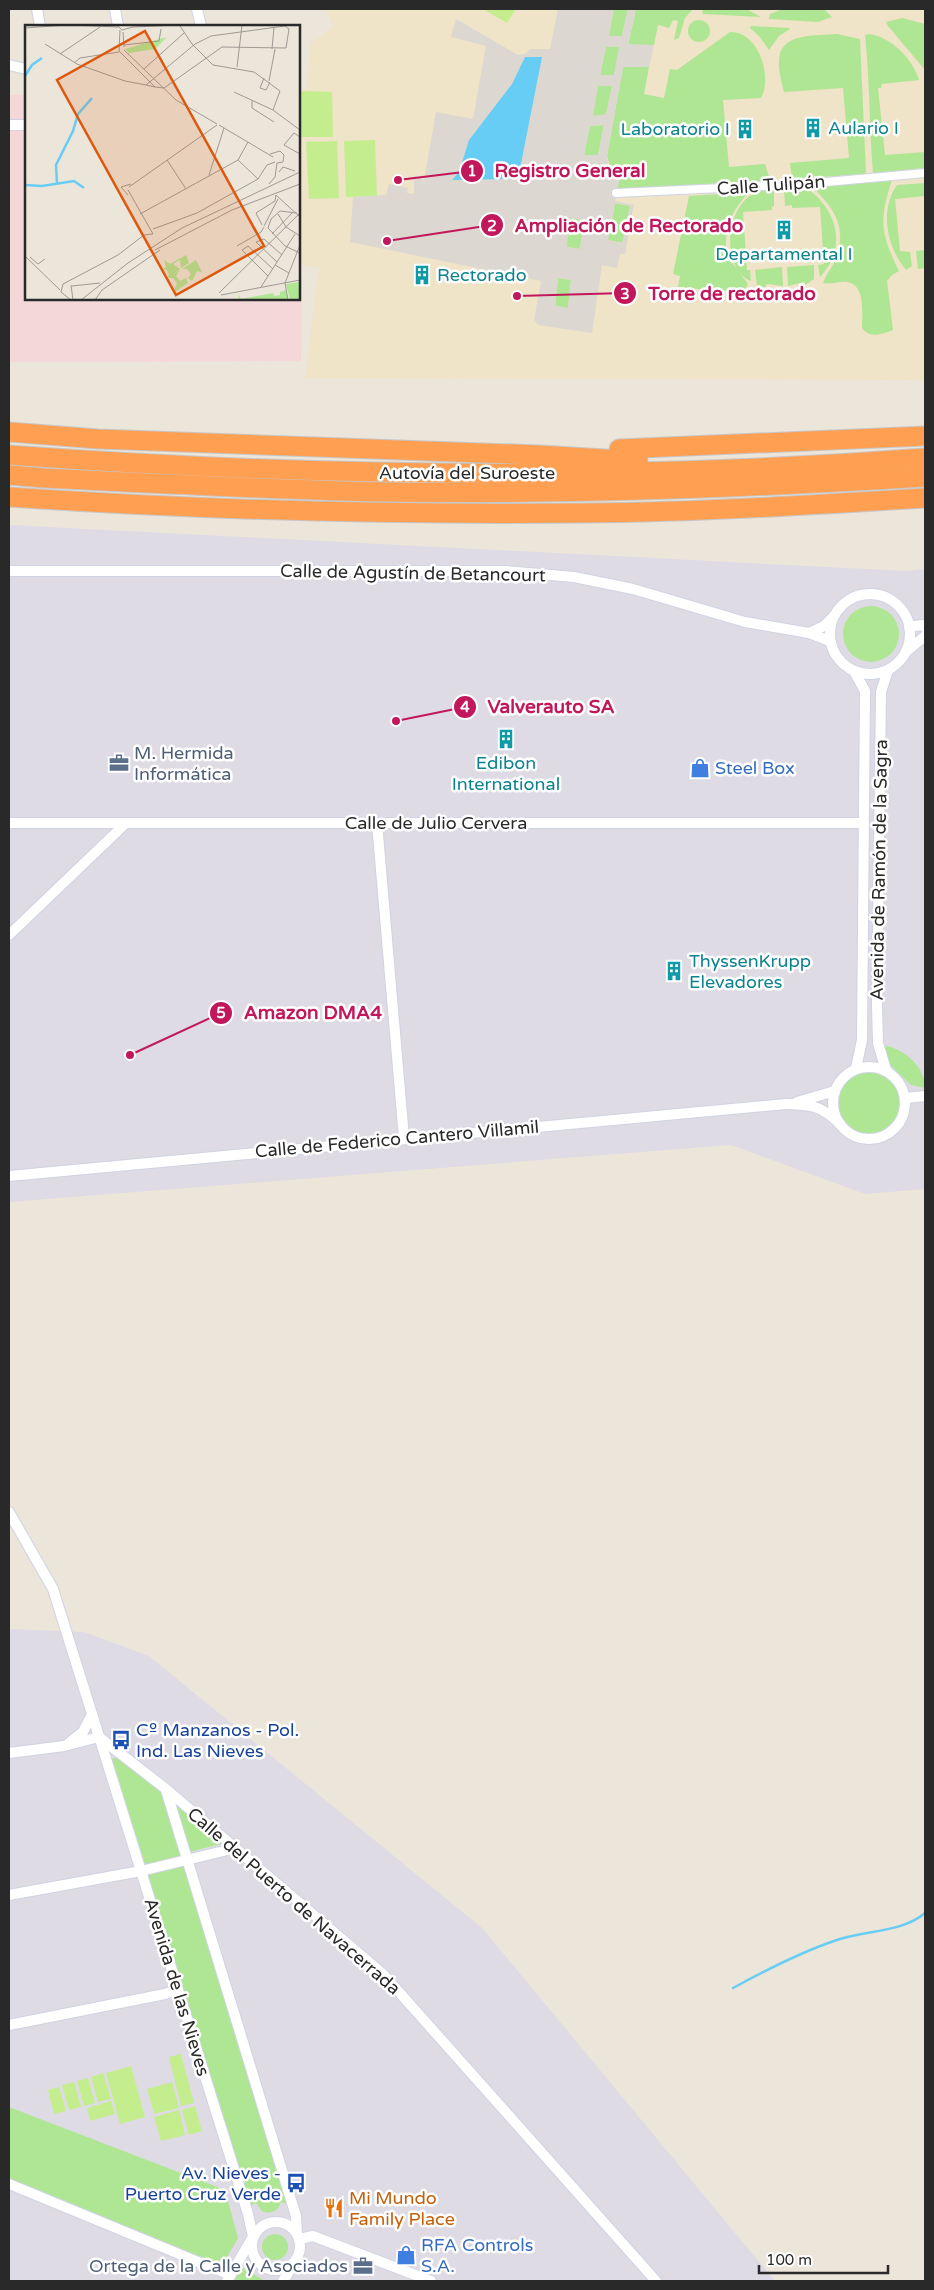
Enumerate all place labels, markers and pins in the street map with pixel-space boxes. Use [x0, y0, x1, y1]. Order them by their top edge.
building icon: Aulario I [802, 117, 824, 139]
place label: Aulario I [828, 117, 899, 139]
place label: Laboratorio I [621, 118, 730, 140]
building icon: Laboratorio I [734, 118, 756, 140]
callout: Registro General [459, 154, 655, 188]
callout: Ampliación de Rectorado [480, 208, 754, 242]
building icon: Departamental I [773, 219, 795, 241]
place label: Departamental I [715, 243, 853, 265]
building icon: Rectorado [411, 264, 433, 286]
place label: Rectorado [437, 264, 527, 286]
callout: Torre de rectorado [613, 276, 825, 310]
callout: Valverauto SA [452, 690, 625, 724]
building icon: Edibon International [495, 728, 517, 750]
place label: M. Hermida Informática [134, 742, 234, 785]
office icon: M. Hermida Informática [108, 752, 130, 774]
place label: Edibon International [452, 752, 560, 795]
shop icon: Steel Box [689, 757, 711, 779]
place label: Steel Box [715, 757, 795, 779]
place label: ThyssenKrupp Elevadores [689, 950, 811, 993]
building icon: ThyssenKrupp Elevadores [663, 960, 685, 982]
callout: Amazon DMA4 [208, 996, 392, 1030]
place label: Cº Manzanos - Pol. Ind. Las Nieves [136, 1719, 299, 1762]
bus stop icon: Cº Manzanos - Pol. Ind. Las Nieves [110, 1729, 132, 1751]
place label: Av. Nieves - Puerto Cruz Verde [125, 2162, 281, 2205]
bus stop icon: Av. Nieves - Puerto Cruz Verde [285, 2172, 307, 2194]
place label: Mi Mundo Family Place [349, 2187, 455, 2230]
restaurant icon: Mi Mundo Family Place [323, 2197, 345, 2219]
place label: RFA Controls S.A. [421, 2234, 533, 2277]
shop icon: RFA Controls S.A. [395, 2244, 417, 2266]
place label: Ortega de la Calle y Asociados [89, 2255, 348, 2277]
office icon: Ortega de la Calle y Asociados [352, 2255, 374, 2277]

